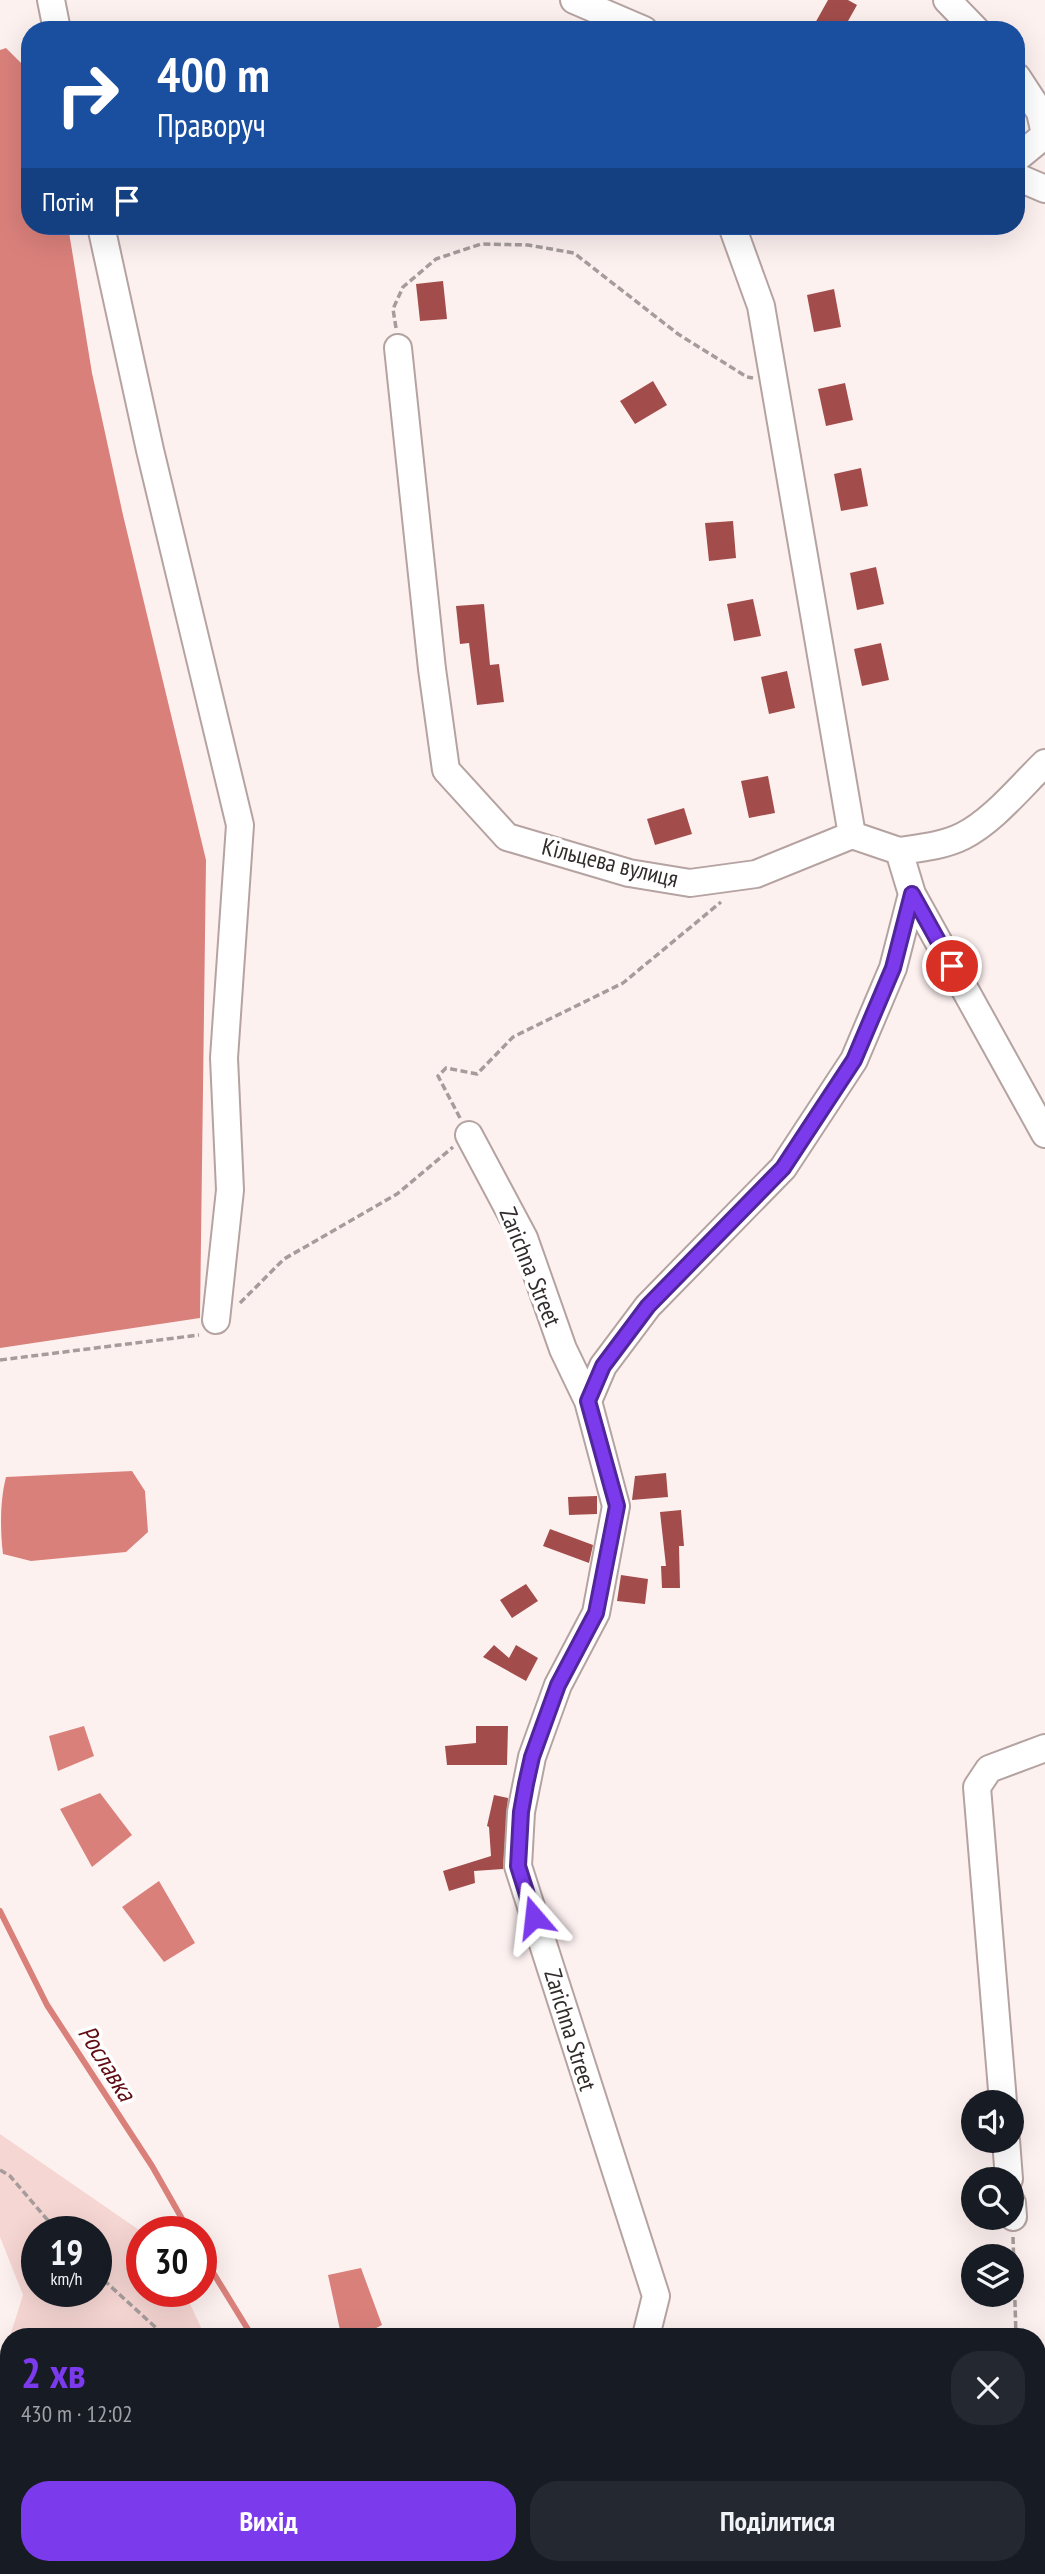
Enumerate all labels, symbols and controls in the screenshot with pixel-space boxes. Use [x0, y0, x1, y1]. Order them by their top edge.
text: 400 m [157, 42, 270, 106]
icon: right [42, 49, 133, 140]
text: Праворуч [157, 104, 266, 146]
icon: arrive [108, 182, 146, 220]
text: Потім [42, 185, 94, 218]
street label: Кільцева вулиця [539, 831, 681, 894]
pin [922, 936, 982, 996]
icon: arrive [933, 947, 971, 985]
street label: Zarichna Street [493, 1203, 568, 1331]
position arrow [497, 1880, 571, 1954]
street label: Zarichna Street [537, 1965, 604, 2095]
water label: Рославка [71, 2019, 144, 2108]
map controls [961, 2090, 1024, 2307]
button: sound [961, 2090, 1024, 2153]
button: search [961, 2167, 1024, 2230]
speed limit sign: 30 [126, 2216, 217, 2307]
text: 19 [50, 2229, 83, 2275]
button: layers [961, 2244, 1024, 2307]
text: km/h [51, 2267, 82, 2290]
text: 2 хв [21, 2345, 86, 2400]
button: close [951, 2351, 1025, 2425]
text: 430 m · 12:02 [21, 2399, 133, 2428]
button: Вихід [21, 2481, 516, 2561]
button: Поділитися [530, 2481, 1025, 2561]

